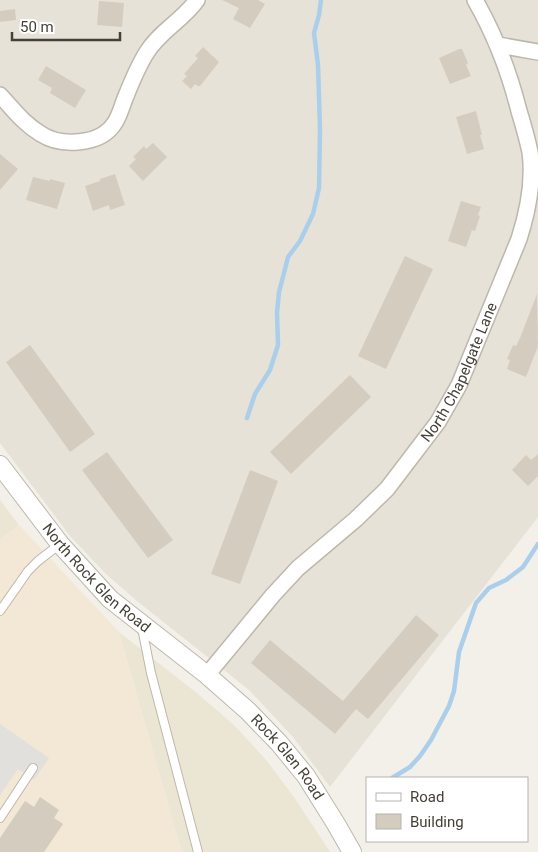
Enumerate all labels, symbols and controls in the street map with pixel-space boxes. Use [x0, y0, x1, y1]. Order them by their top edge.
scale bar [12, 10, 120, 42]
text: 50 m [20, 18, 54, 36]
street label: North Chapelgate Lane [417, 300, 501, 445]
street label: North Rock Glen Road [39, 520, 154, 636]
street label: Rock Glen Road [247, 710, 327, 803]
legend [366, 777, 528, 842]
text: Road [410, 788, 444, 806]
text: Building [410, 813, 464, 831]

